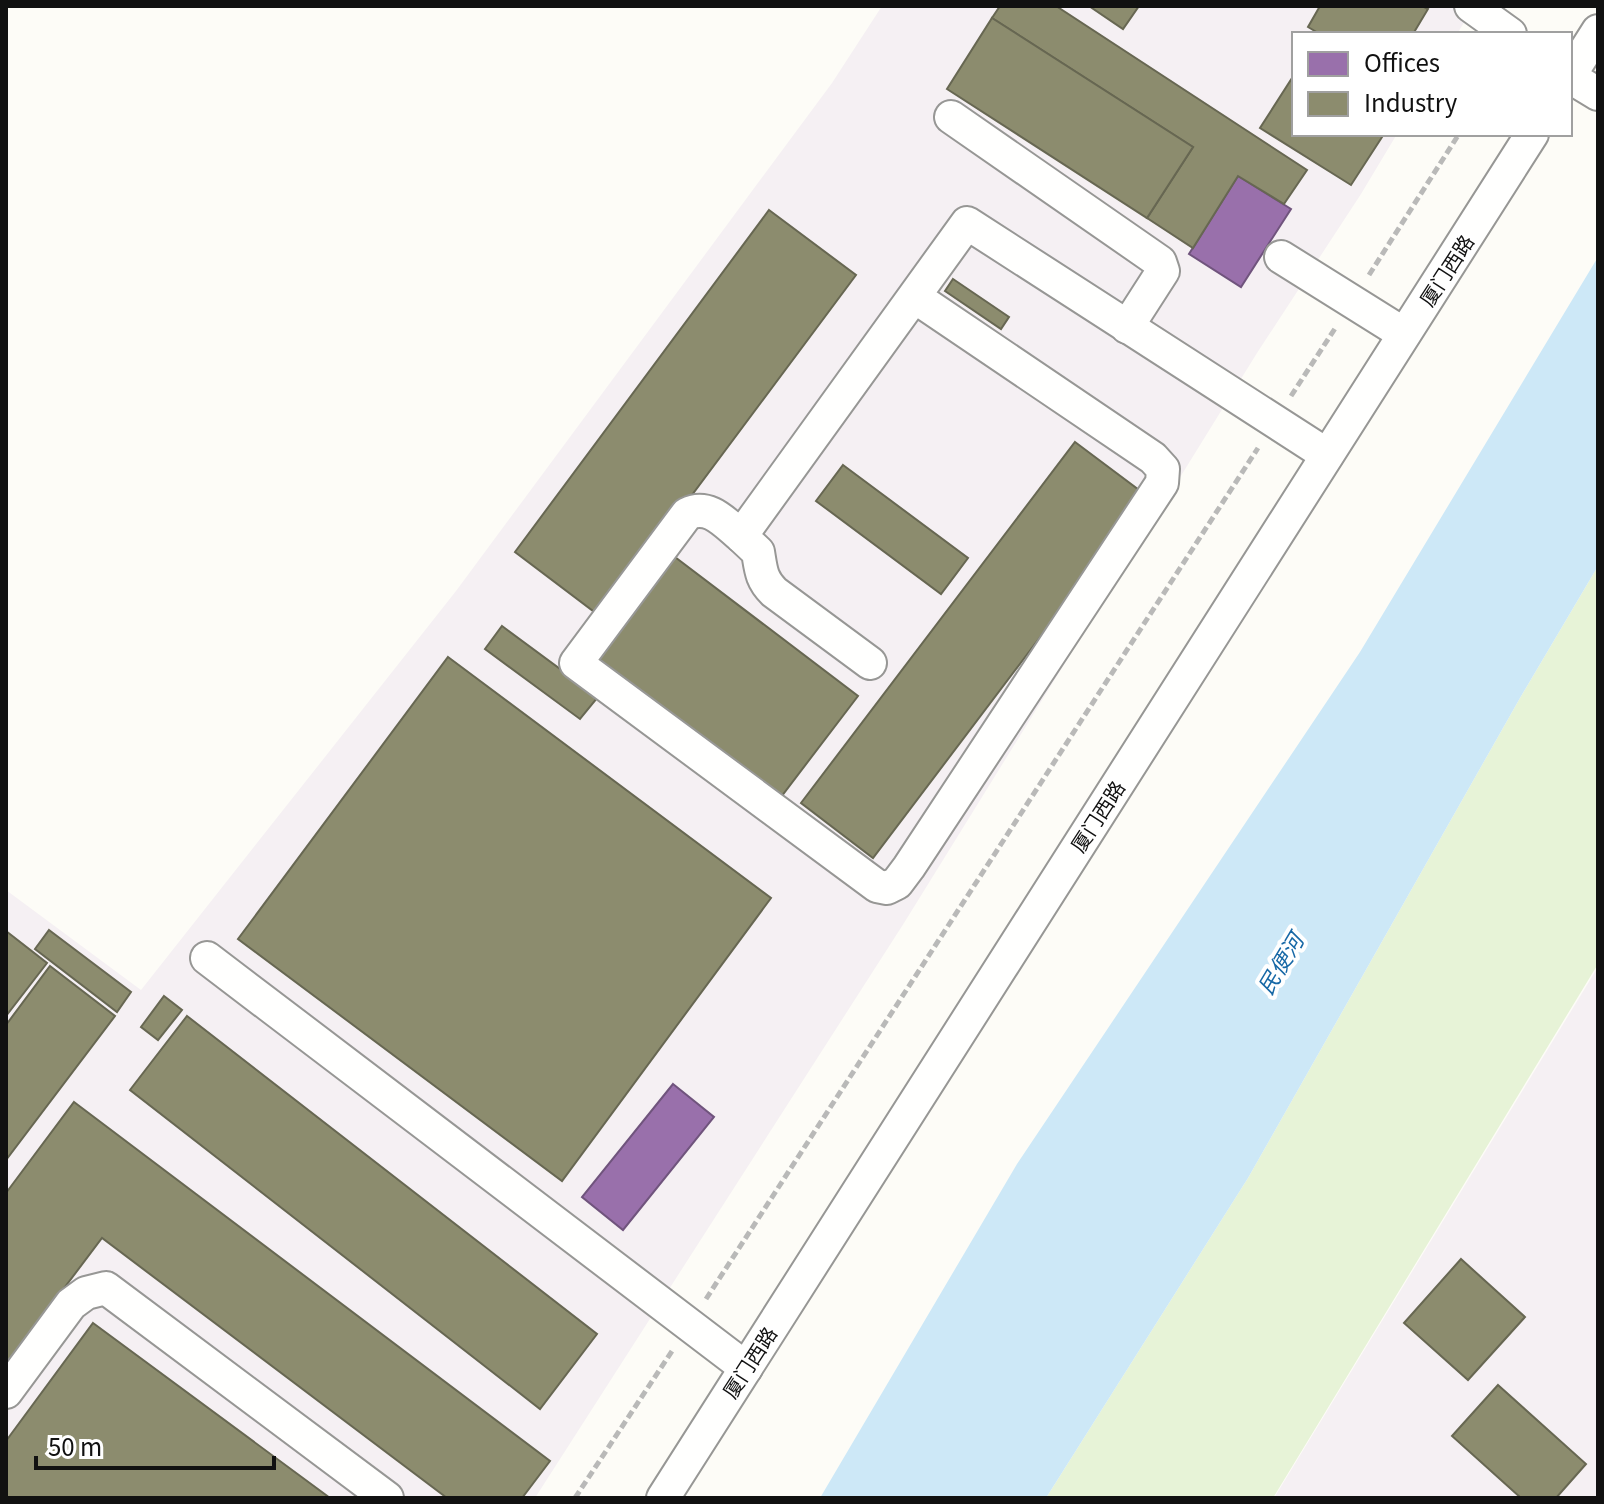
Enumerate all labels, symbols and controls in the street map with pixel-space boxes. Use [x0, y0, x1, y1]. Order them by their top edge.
legend [1292, 32, 1572, 136]
text: Offices [1364, 44, 1440, 79]
text: Industry [1364, 84, 1458, 119]
street label: 厦门西路 [1412, 229, 1480, 311]
street label: 厦门西路 [1063, 775, 1131, 857]
water label: 民便河 [1248, 923, 1312, 1000]
street label: 厦门西路 [715, 1321, 783, 1403]
scale bar [36, 1420, 274, 1470]
text: 50 m [48, 1428, 102, 1463]

